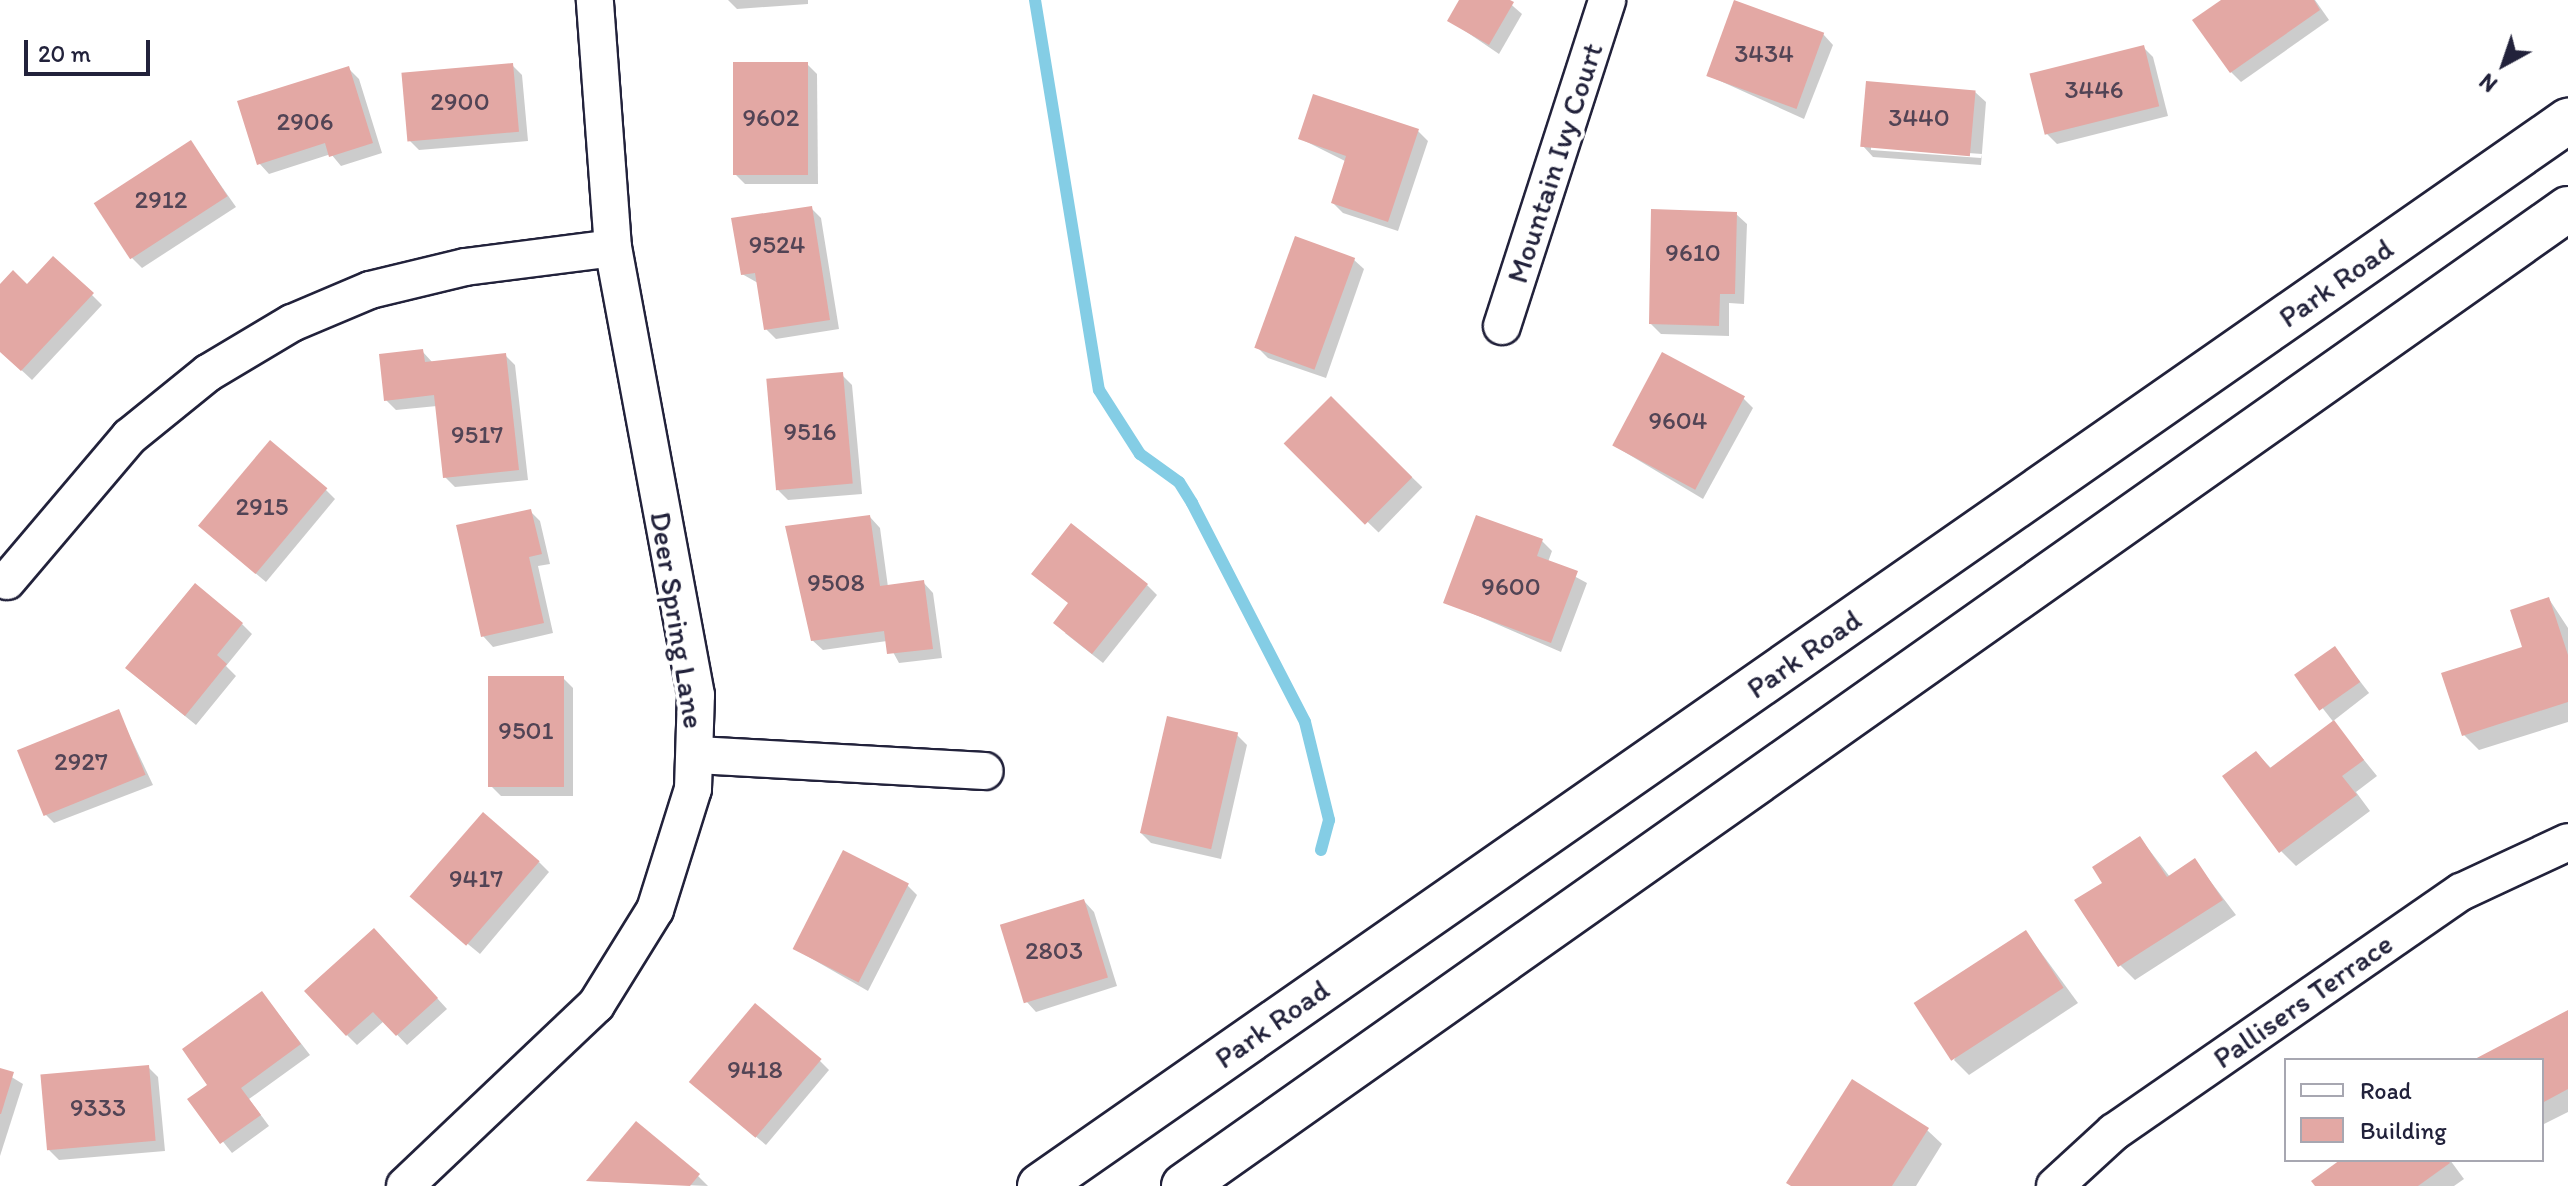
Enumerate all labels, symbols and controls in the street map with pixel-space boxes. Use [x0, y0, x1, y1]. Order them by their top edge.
scale bar [28, 24, 154, 74]
north arrow [2464, 24, 2544, 104]
street label: Mountain Ivy Court [1499, 38, 1611, 288]
house number: 3434 [1734, 38, 1794, 70]
text: 20 m [38, 39, 91, 68]
text: N [2474, 68, 2503, 98]
house number: 3446 [2064, 74, 2124, 106]
house number: 2900 [430, 86, 490, 118]
house number: 9602 [742, 102, 800, 134]
house number: 3440 [1888, 102, 1950, 134]
house number: 2906 [276, 106, 334, 138]
house number: 2912 [134, 184, 188, 216]
house number: 9524 [749, 229, 805, 261]
street label: Park Road [2272, 231, 2400, 335]
house number: 9610 [1665, 237, 1721, 269]
house number: 9604 [1649, 405, 1707, 437]
house number: 9516 [783, 416, 837, 448]
house number: 9517 [451, 419, 503, 451]
house number: 2915 [236, 491, 288, 523]
street label: Deer Spring Lane [642, 509, 712, 731]
house number: 9508 [807, 567, 865, 599]
house number: 9600 [1481, 571, 1541, 603]
street label: Park Road [1740, 602, 1868, 706]
house number: 9501 [498, 715, 554, 747]
house number: 2927 [54, 746, 108, 778]
house number: 9417 [449, 863, 503, 895]
street label: Pallisers Terrace [2206, 926, 2400, 1076]
house number: 2803 [1025, 935, 1083, 967]
street label: Park Road [1208, 972, 1336, 1076]
house number: 9418 [727, 1054, 783, 1086]
legend [2284, 1058, 2544, 1162]
text: Road [2360, 1076, 2412, 1105]
house number: 9333 [70, 1092, 126, 1124]
text: Building [2360, 1116, 2447, 1145]

